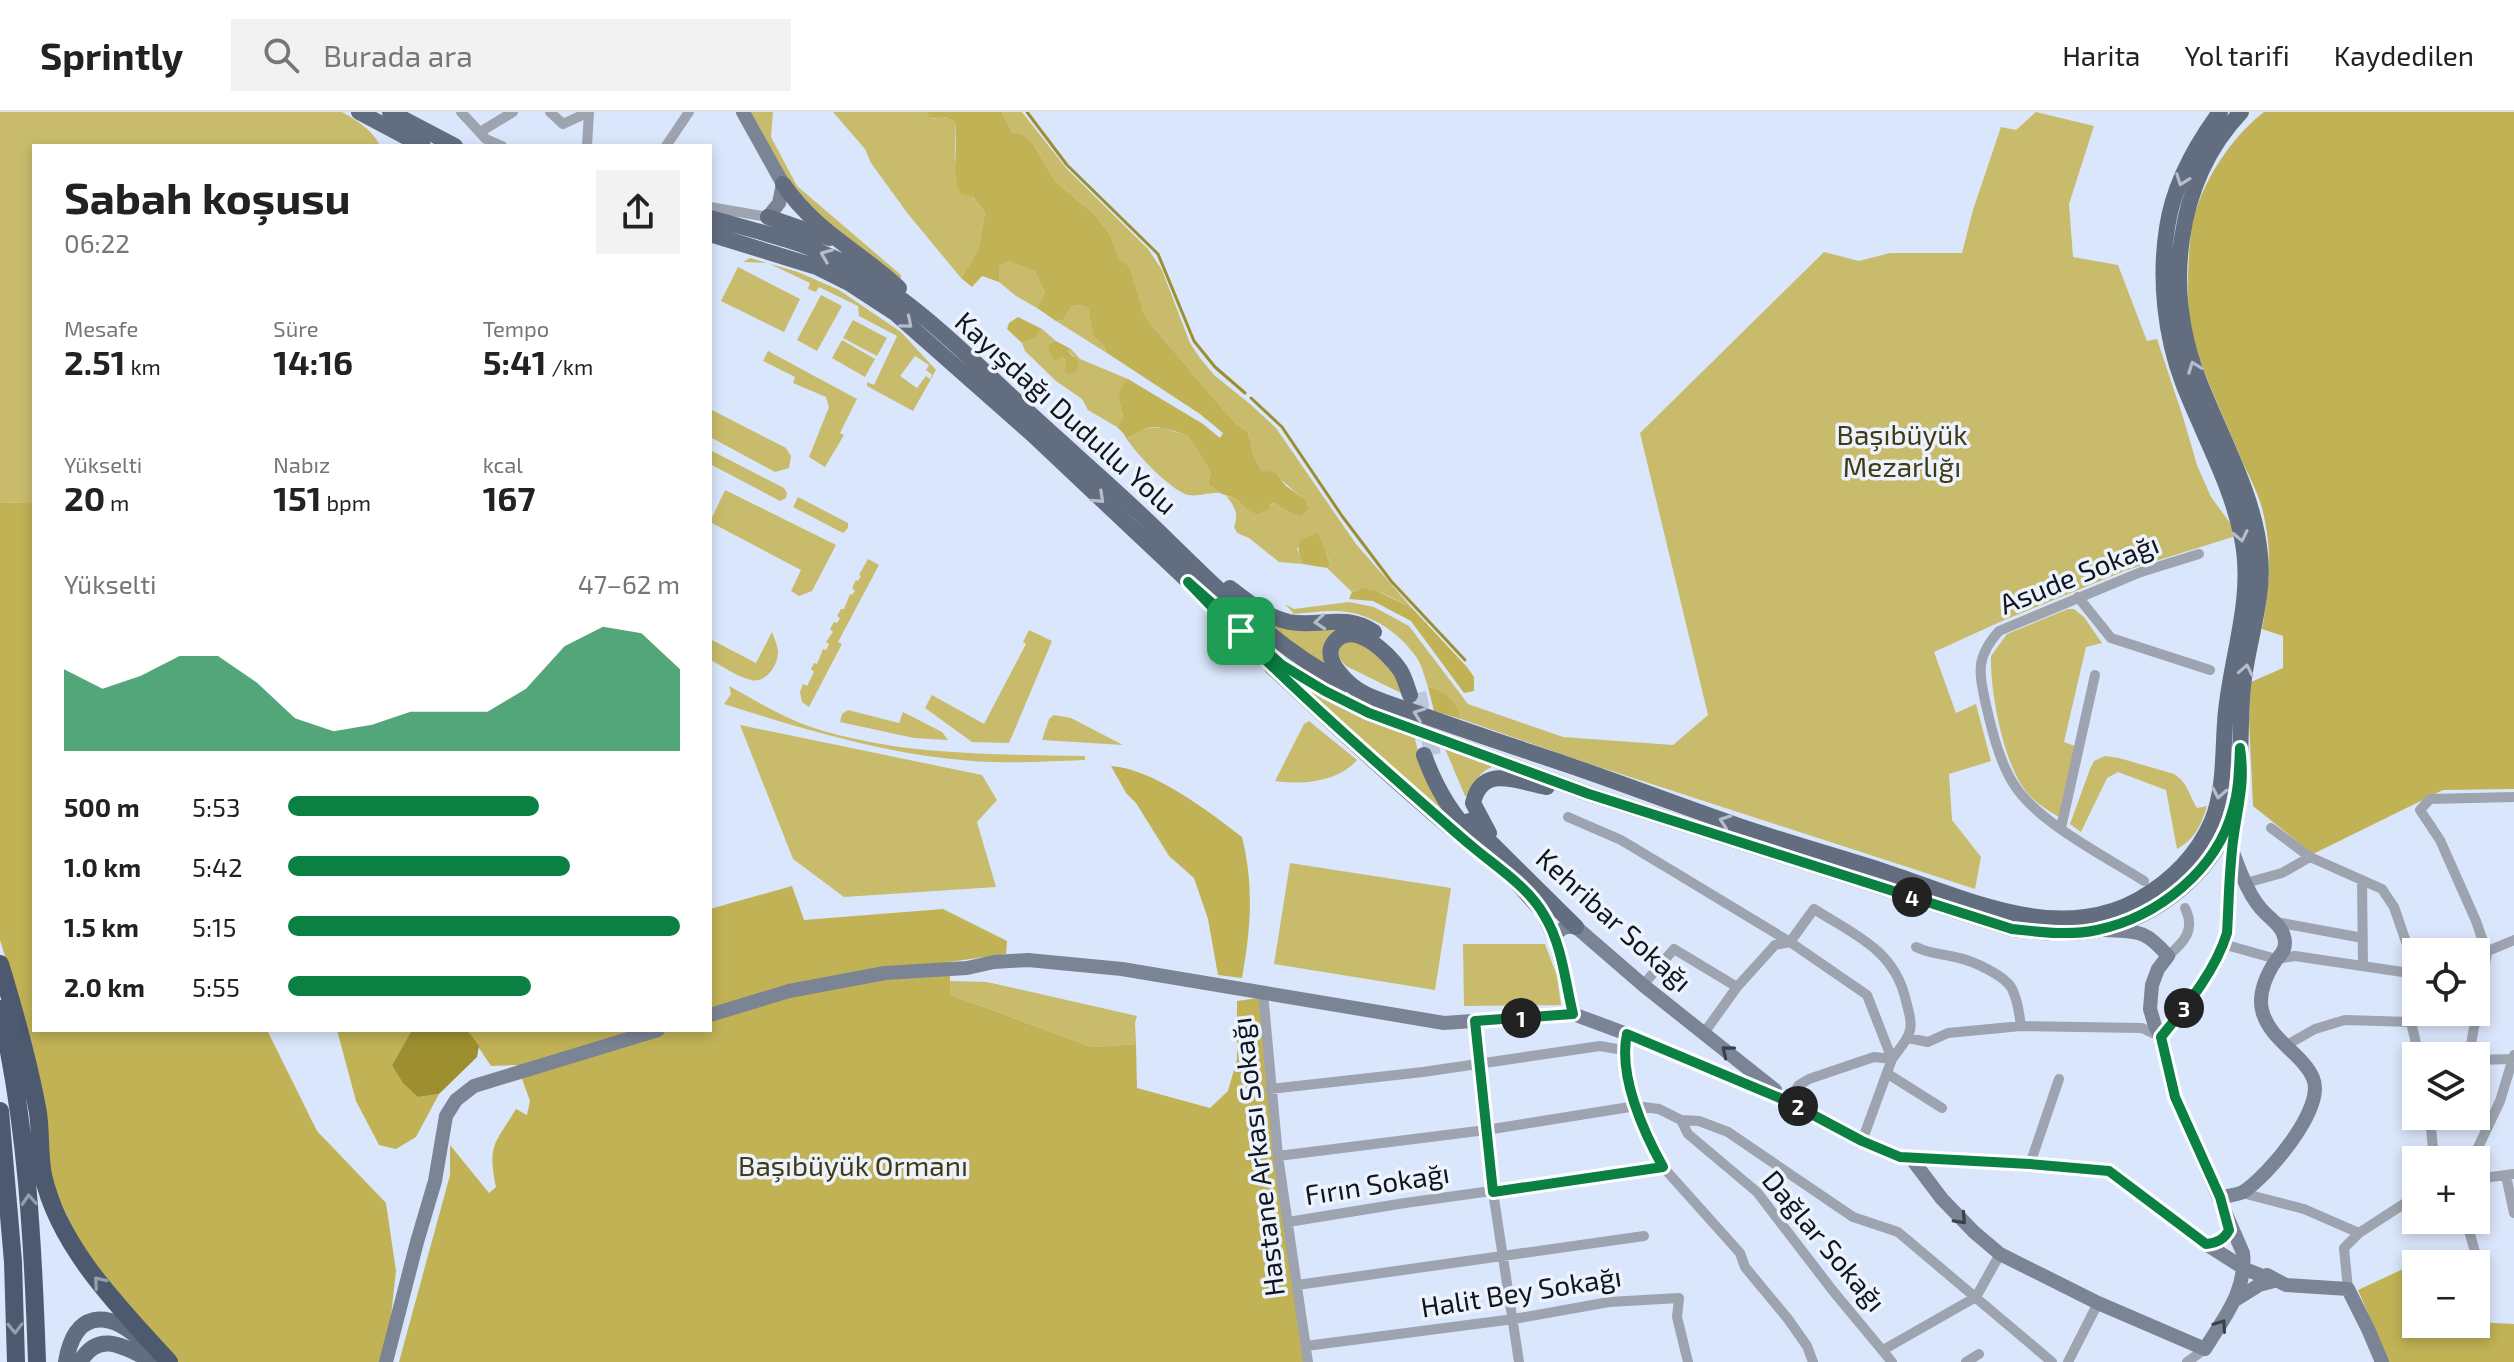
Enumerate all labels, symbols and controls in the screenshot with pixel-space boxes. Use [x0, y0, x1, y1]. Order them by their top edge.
search box [231, 19, 791, 91]
text: Sprintly [40, 32, 183, 78]
icon: search [259, 33, 303, 77]
text: Burada ara [323, 37, 473, 73]
text: Harita [2062, 38, 2140, 72]
text: Yol tarifi [2184, 38, 2290, 72]
text: Kaydedilen [2334, 38, 2474, 72]
text: Sabah koşusu [64, 170, 351, 223]
button: share [596, 170, 680, 254]
one-way arrow [2176, 172, 2192, 186]
text: 06:22 [64, 227, 130, 258]
one-way arrow [820, 249, 834, 265]
street label: Kayışdağı Dudullu Yolu [948, 304, 1185, 522]
one-way arrow [897, 313, 912, 328]
text: Mesafe [64, 315, 138, 341]
text: Süre [273, 315, 319, 341]
text: Tempo [483, 315, 549, 341]
text: 2.51 [64, 341, 126, 382]
text: 14:16 [273, 341, 353, 382]
text: 5:41 [483, 341, 547, 382]
text: km [126, 353, 161, 379]
text: /km [547, 353, 593, 379]
one-way arrow [2187, 361, 2203, 375]
park label: Başıbüyük Mezarlığı [1837, 417, 1967, 483]
text: Yükselti [64, 451, 142, 477]
text: Nabız [273, 451, 330, 477]
text: kcal [483, 451, 523, 477]
text: 20 [64, 477, 105, 518]
text: 151 [273, 477, 321, 518]
text: 167 [483, 477, 535, 518]
one-way arrow [1090, 488, 1105, 502]
text: m [105, 489, 129, 515]
text: bpm [321, 489, 371, 515]
street label: Asude Sokağı [1994, 526, 2163, 620]
one-way arrow [2232, 528, 2249, 542]
text: Yükselti [64, 568, 157, 599]
text: 47–62 m [578, 568, 680, 599]
pin [1207, 597, 1275, 665]
icon: arrive [1219, 609, 1263, 653]
one-way arrow [1313, 613, 1326, 630]
one-way arrow [2237, 664, 2254, 677]
one-way arrow [1413, 707, 1427, 724]
one-way arrow [2211, 786, 2228, 800]
text: 500 m [64, 791, 140, 822]
text: 5:53 [192, 791, 240, 822]
one-way arrow [1719, 814, 1733, 830]
street label: Kehribar Sokağı [1530, 840, 1700, 998]
text: 1.0 km [64, 851, 141, 882]
text: 5:42 [192, 851, 243, 882]
pin: 4 [1892, 877, 1932, 917]
text: 4 [1905, 884, 1919, 910]
text: 1.5 km [64, 911, 139, 942]
text: 5:15 [192, 911, 236, 942]
map controls [2402, 938, 2490, 1338]
button: locate [2402, 938, 2490, 1026]
text: 2.0 km [64, 971, 145, 1002]
text: 5:55 [192, 971, 240, 1002]
pin: 3 [2164, 988, 2204, 1028]
text: 3 [2178, 995, 2190, 1021]
pin: 1 [1501, 998, 1541, 1038]
text: 1 [1516, 1005, 1526, 1031]
street label: Hastane Arkası Sokağı [1223, 1016, 1291, 1299]
button: layers [2402, 1042, 2490, 1130]
one-way arrow [1722, 1046, 1736, 1061]
pin: 2 [1778, 1086, 1818, 1126]
text: 2 [1792, 1093, 1804, 1119]
button: + [2402, 1146, 2490, 1234]
park label: Başıbüyük Ormanı [738, 1148, 968, 1183]
street label: Fırın Sokağı [1302, 1155, 1452, 1211]
street label: Dağlar Sokağı [1756, 1163, 1894, 1318]
one-way arrow [21, 1193, 38, 1206]
one-way arrow [1952, 1209, 1966, 1224]
button: − [2402, 1250, 2490, 1338]
street label: Halit Bey Sokağı [1418, 1258, 1624, 1324]
one-way arrow [94, 1277, 109, 1292]
one-way arrow [2211, 1319, 2226, 1333]
one-way arrow [6, 1322, 24, 1335]

